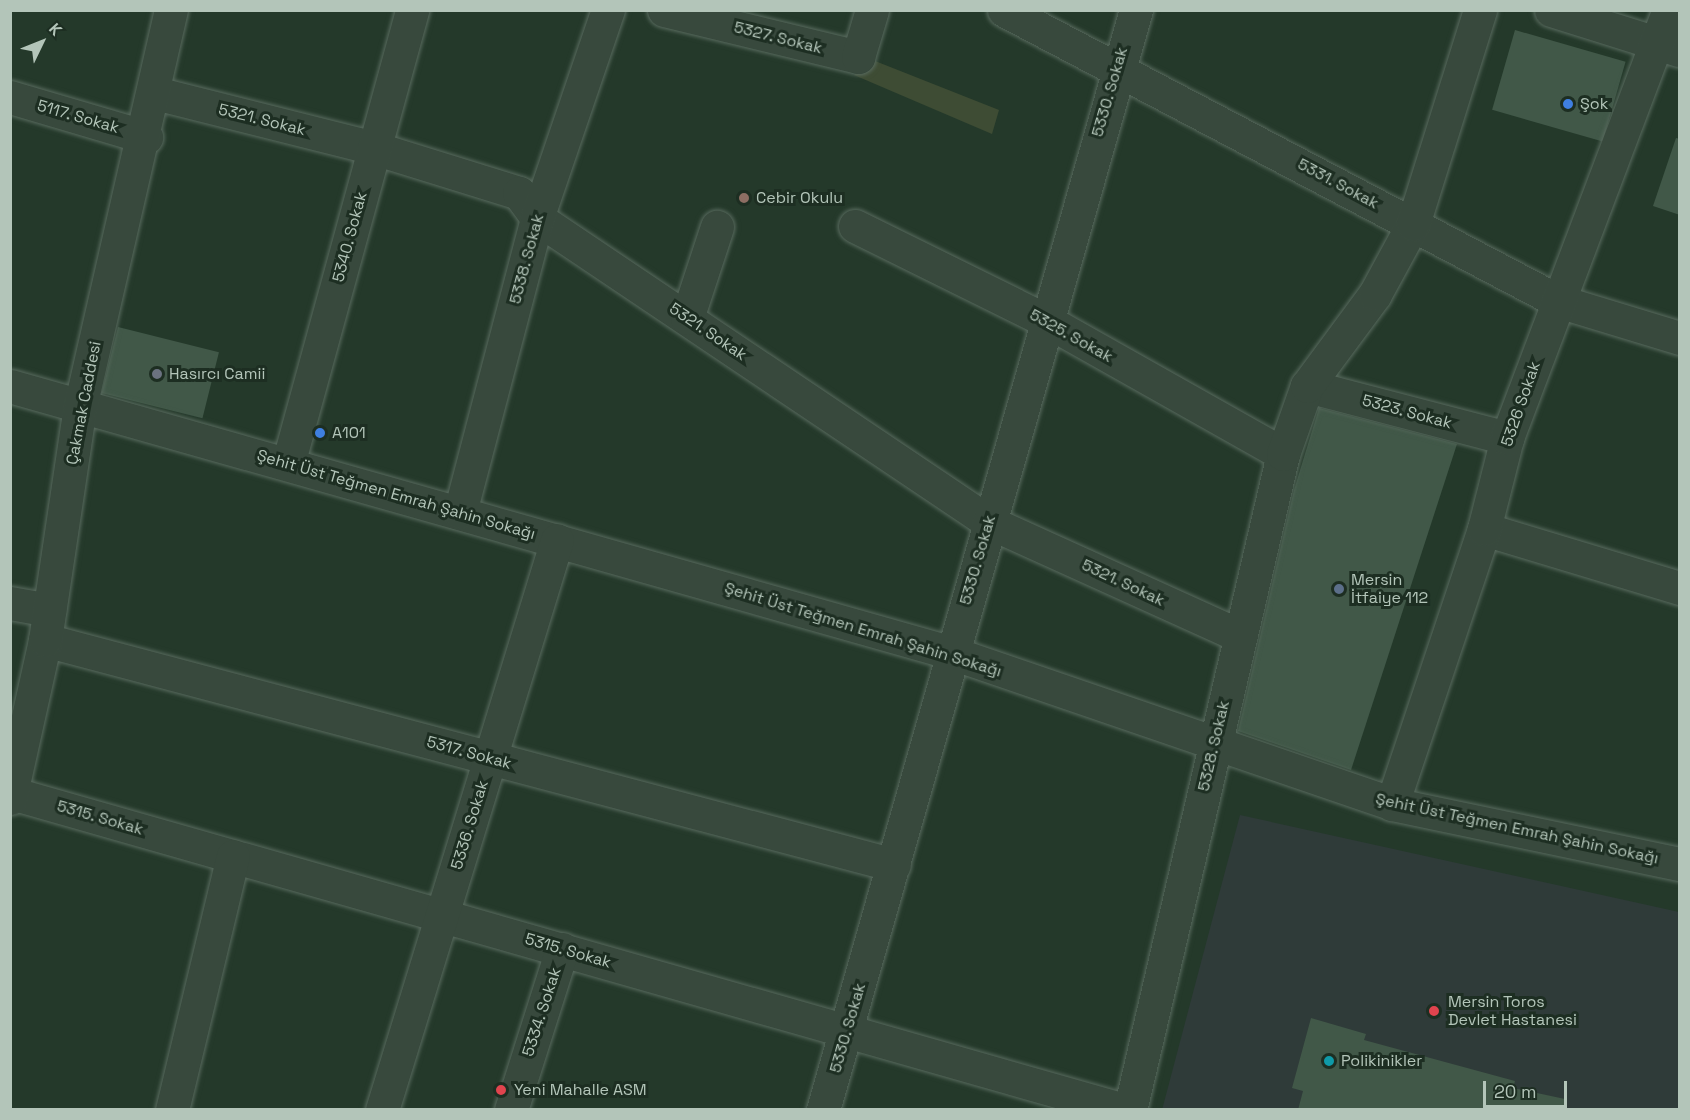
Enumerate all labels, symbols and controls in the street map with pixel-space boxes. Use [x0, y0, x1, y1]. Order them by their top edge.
north arrow [12, 12, 72, 72]
street label: 5327. Sokak [732, 18, 824, 58]
text: K [44, 19, 67, 40]
street label: 5330. Sokak [1088, 45, 1132, 139]
place label: Şok [1580, 94, 1608, 114]
street label: 5117. Sokak [35, 96, 121, 138]
marker: Şok [1561, 97, 1575, 111]
street label: 5321. Sokak [216, 100, 308, 140]
street label: 5331. Sokak [1294, 155, 1382, 213]
place label: Cebir Okulu [756, 188, 843, 208]
street label: 5340. Sokak [329, 189, 371, 285]
marker: Cebir Okulu [737, 191, 751, 205]
street label: 5338. Sokak [506, 212, 548, 306]
street label: 5321. Sokak [665, 299, 751, 365]
street label: 5325. Sokak [1026, 305, 1116, 367]
street label: Çakmak Caddesi [63, 340, 105, 466]
street label: 5326 Sokak [1497, 359, 1545, 449]
place label: Hasırcı Camii [169, 364, 265, 384]
marker: Hasırcı Camii [150, 367, 164, 381]
street label: 5323. Sokak [1360, 391, 1454, 433]
place label: A101 [332, 423, 366, 443]
marker: A101 [313, 426, 327, 440]
street label: Şehit Üst Teğmen Emrah Şahin Sokağı [254, 446, 538, 544]
street label: 5330. Sokak [956, 513, 1000, 607]
street label: 5321. Sokak [1078, 555, 1168, 611]
place label: Mersin İtfaiye 112 [1351, 570, 1428, 608]
street label: Şehit Üst Teğmen Emrah Şahin Sokağı [722, 579, 1004, 681]
marker: Mersin İtfaiye 112 [1332, 582, 1346, 596]
street label: 5328. Sokak [1194, 699, 1234, 793]
street label: 5317. Sokak [424, 732, 514, 774]
street label: 5336. Sokak [447, 778, 493, 872]
street label: Şehit Üst Teğmen Emrah Şahin Sokağı [1374, 790, 1660, 868]
street label: 5315. Sokak [54, 796, 146, 840]
street label: 5315. Sokak [522, 929, 614, 973]
street label: 5334. Sokak [519, 965, 565, 1059]
street label: 5330. Sokak [826, 981, 870, 1075]
place label: Mersin Toros Devlet Hastanesi [1448, 992, 1577, 1030]
marker: Mersin Toros Devlet Hastanesi [1425, 1002, 1443, 1020]
place label: Polikinikler [1341, 1051, 1422, 1071]
marker: Polikinikler [1322, 1054, 1336, 1068]
scale bar [1486, 1069, 1570, 1107]
place label: Yeni Mahalle ASM [514, 1080, 647, 1100]
text: 20 m [1494, 1080, 1537, 1103]
marker: Yeni Mahalle ASM [492, 1081, 510, 1099]

